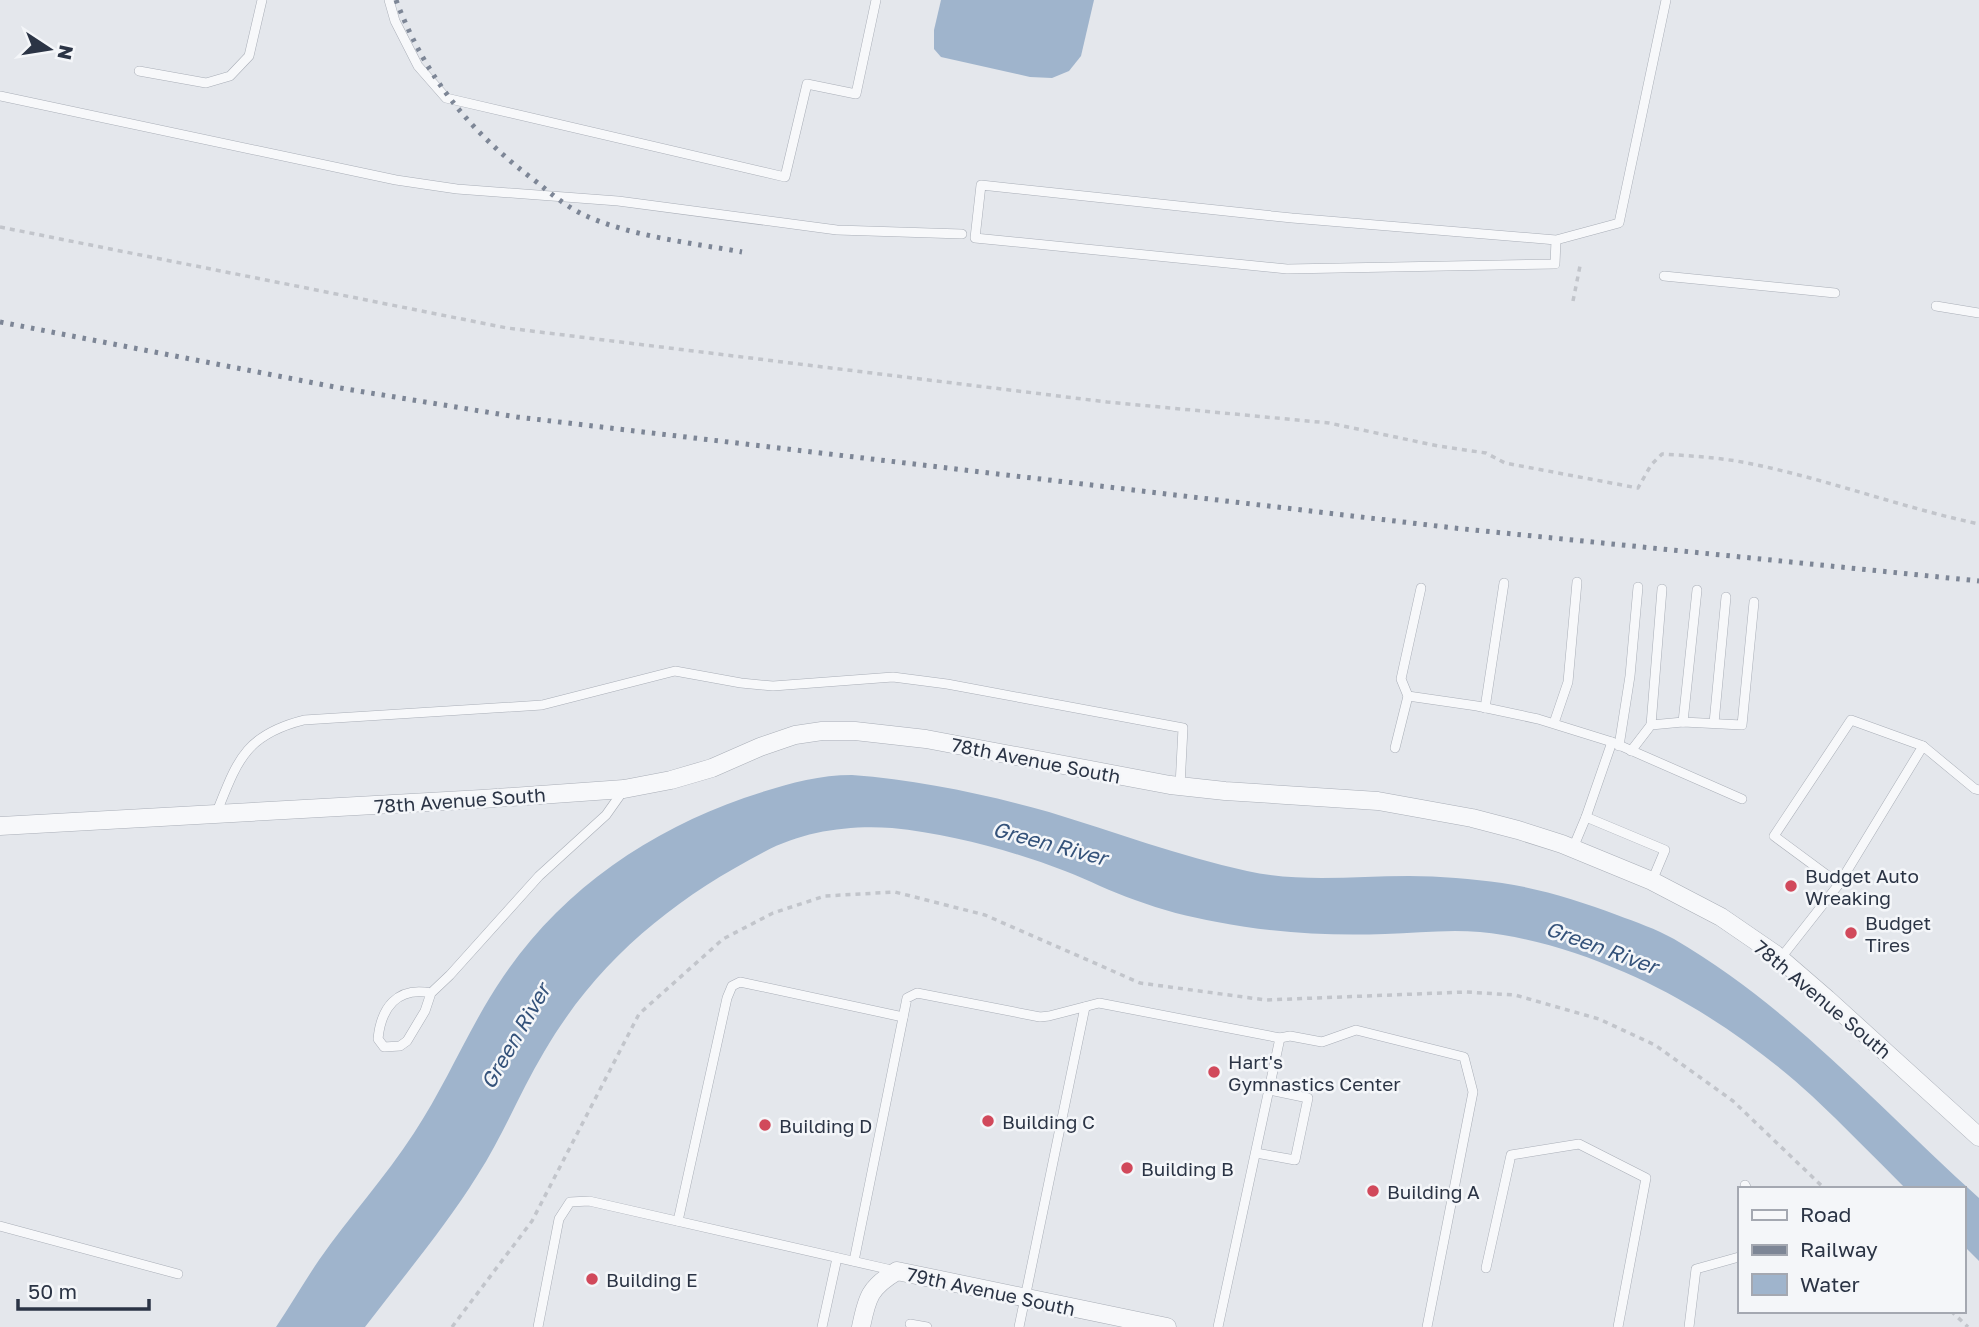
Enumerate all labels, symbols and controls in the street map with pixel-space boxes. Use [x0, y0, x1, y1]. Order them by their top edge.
north arrow [14, 14, 84, 84]
text: N [53, 43, 79, 62]
street label: 78th Avenue South [949, 732, 1123, 788]
street label: 78th Avenue South [373, 783, 547, 817]
water label: Green River [990, 815, 1113, 871]
place label: Budget Auto Wreaking [1805, 864, 1919, 909]
marker: Budget Auto Wreaking [1783, 878, 1799, 894]
place label: Budget Tires [1865, 911, 1931, 956]
water label: Green River [1543, 915, 1664, 980]
marker: Budget Tires [1843, 925, 1859, 941]
street label: 78th Avenue South [1750, 935, 1896, 1063]
water label: Green River [475, 976, 557, 1093]
place label: Hart's Gymnastics Center [1228, 1050, 1401, 1095]
marker: Hart's Gymnastics Center [1206, 1064, 1222, 1080]
place label: Building C [1002, 1110, 1095, 1133]
marker: Building C [980, 1113, 996, 1129]
place label: Building D [779, 1114, 872, 1137]
marker: Building D [757, 1117, 773, 1133]
place label: Building B [1141, 1157, 1234, 1180]
marker: Building B [1119, 1160, 1135, 1176]
place label: Building A [1387, 1180, 1480, 1203]
marker: Building A [1365, 1183, 1381, 1199]
legend [1738, 1187, 1965, 1313]
text: Road [1800, 1201, 1851, 1227]
text: Railway [1800, 1236, 1878, 1262]
street label: 79th Avenue South [905, 1262, 1077, 1320]
scale bar [18, 1268, 149, 1312]
place label: Building E [606, 1268, 698, 1291]
marker: Building E [584, 1271, 600, 1287]
text: Water [1800, 1271, 1860, 1297]
text: 50 m [28, 1278, 77, 1304]

